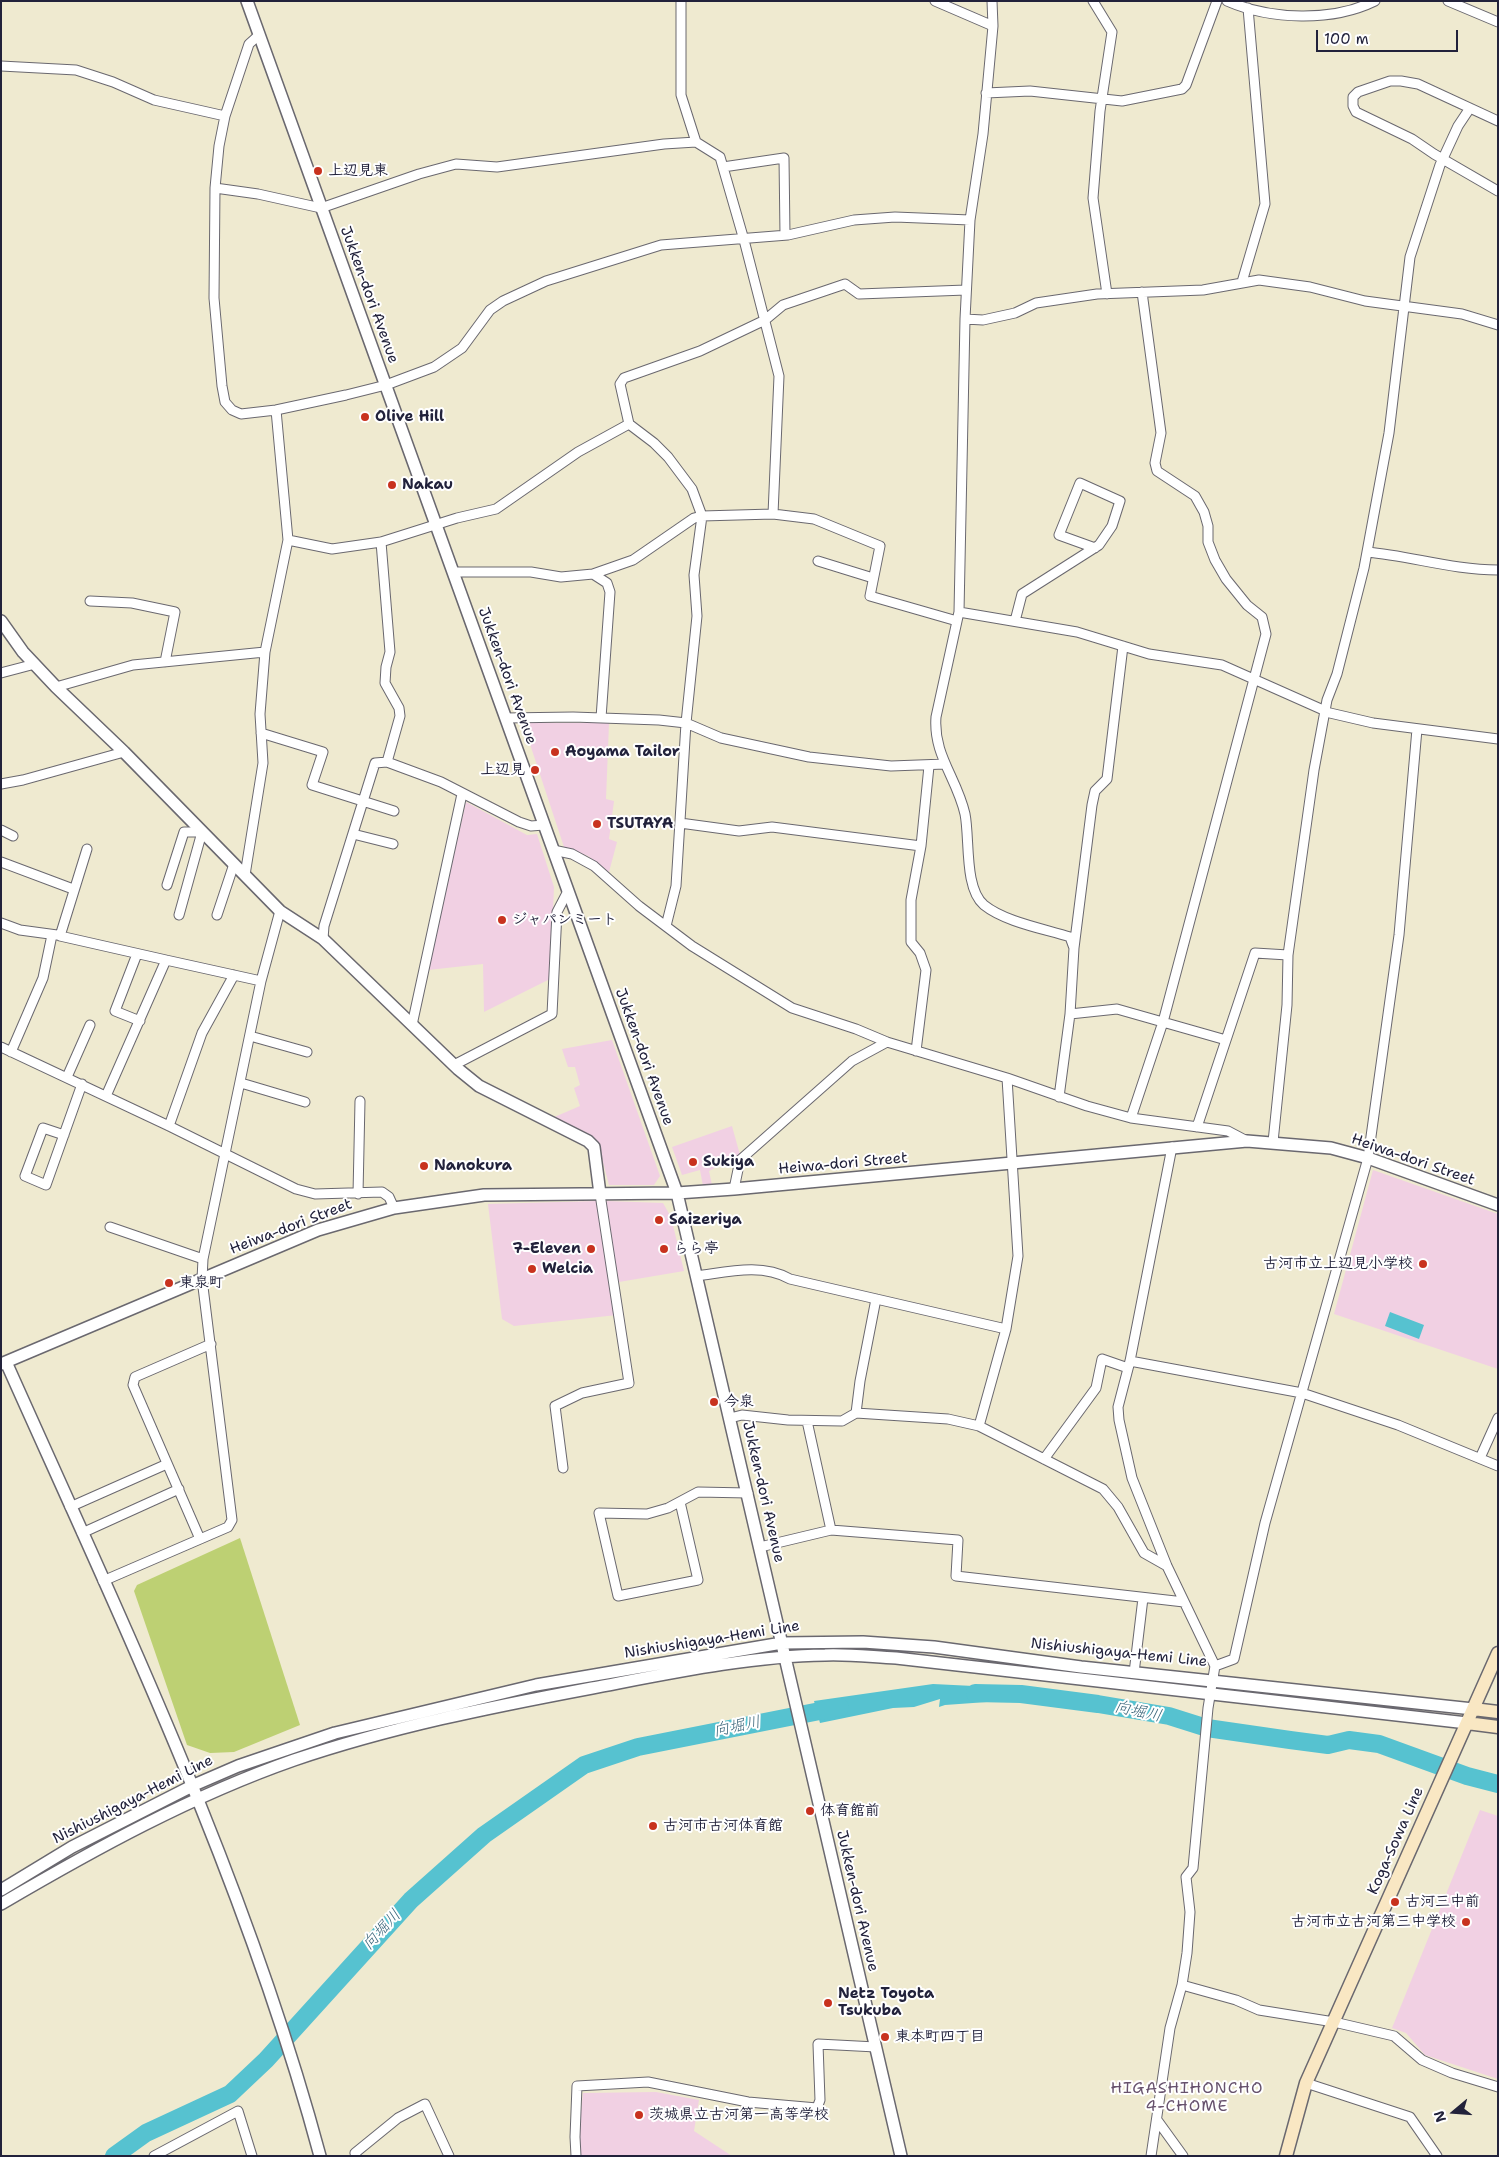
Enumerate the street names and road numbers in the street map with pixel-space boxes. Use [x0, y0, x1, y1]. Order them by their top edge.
street label: Jukken-dori Avenue [336, 224, 402, 366]
street label: Jukken-dori Avenue [474, 605, 540, 747]
street label: Jukken-dori Avenue [611, 986, 677, 1128]
street label: Heiwa-dori Street [1349, 1130, 1477, 1190]
street label: Heiwa-dori Street [778, 1149, 908, 1179]
street label: Heiwa-dori Street [227, 1195, 355, 1259]
street label: Jukken-dori Avenue [738, 1420, 788, 1564]
street label: Nishiushigaya-Hemi Line [623, 1617, 801, 1663]
street label: Nishiushigaya-Hemi Line [1030, 1635, 1208, 1671]
street label: Nishiushigaya-Hemi Line [50, 1752, 216, 1848]
street label: Koga-Sowa Line [1364, 1784, 1428, 1898]
street label: Jukken-dori Avenue [832, 1829, 882, 1973]

